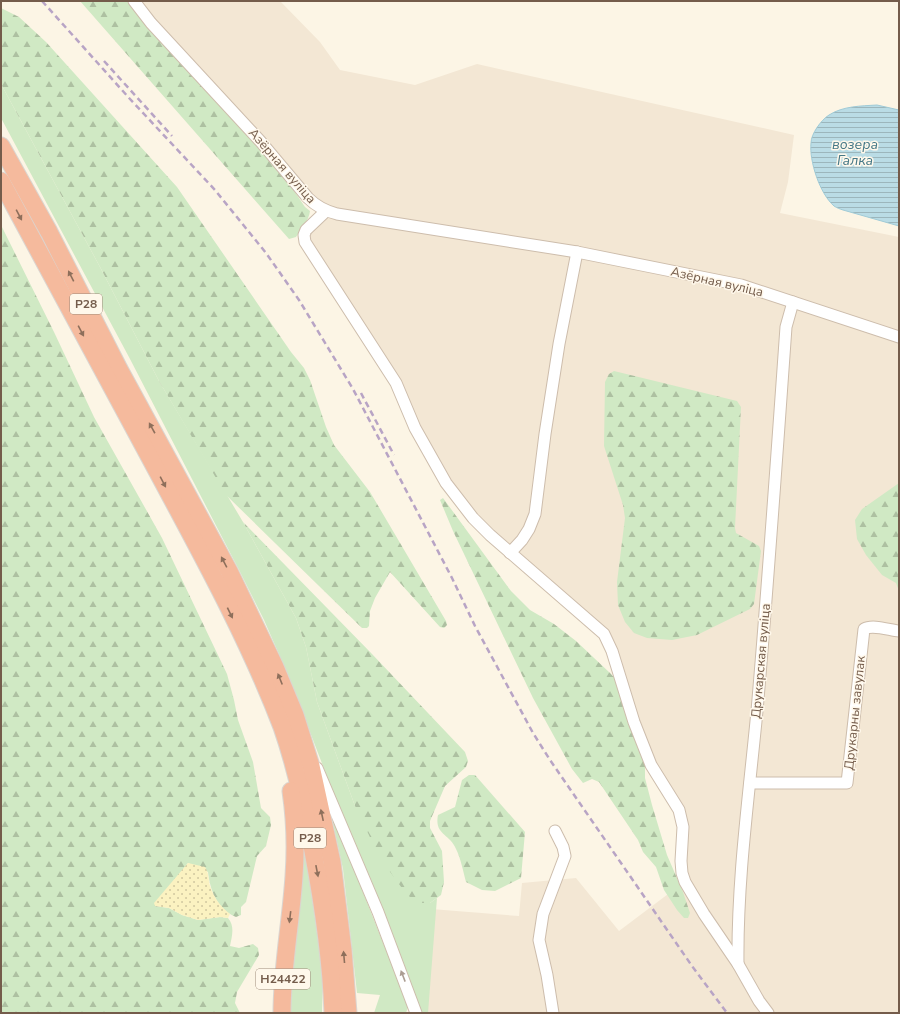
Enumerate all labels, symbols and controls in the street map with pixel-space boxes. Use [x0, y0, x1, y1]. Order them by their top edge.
street label: Азёрная вуліца [244, 124, 320, 208]
water label: возера Галка [832, 135, 878, 170]
one-way arrow [16, 209, 23, 221]
street label: Азёрная вуліца [669, 263, 765, 301]
one-way arrow [68, 270, 75, 282]
road number: Р28 [70, 294, 102, 314]
one-way arrow [78, 325, 85, 337]
one-way arrow [148, 422, 155, 434]
one-way arrow [160, 477, 166, 488]
one-way arrow [221, 556, 228, 568]
street label: Друкарская вуліца [747, 603, 775, 719]
one-way arrow [227, 607, 234, 618]
street label: Друкарны завулак [840, 655, 870, 771]
one-way arrow [277, 673, 283, 685]
one-way arrow [319, 809, 325, 821]
road number: Р28 [294, 828, 326, 848]
one-way arrow [314, 865, 320, 877]
one-way arrow [287, 911, 293, 923]
one-way arrow [340, 951, 347, 963]
road number: Н24422 [256, 969, 310, 989]
one-way arrow [399, 970, 405, 982]

